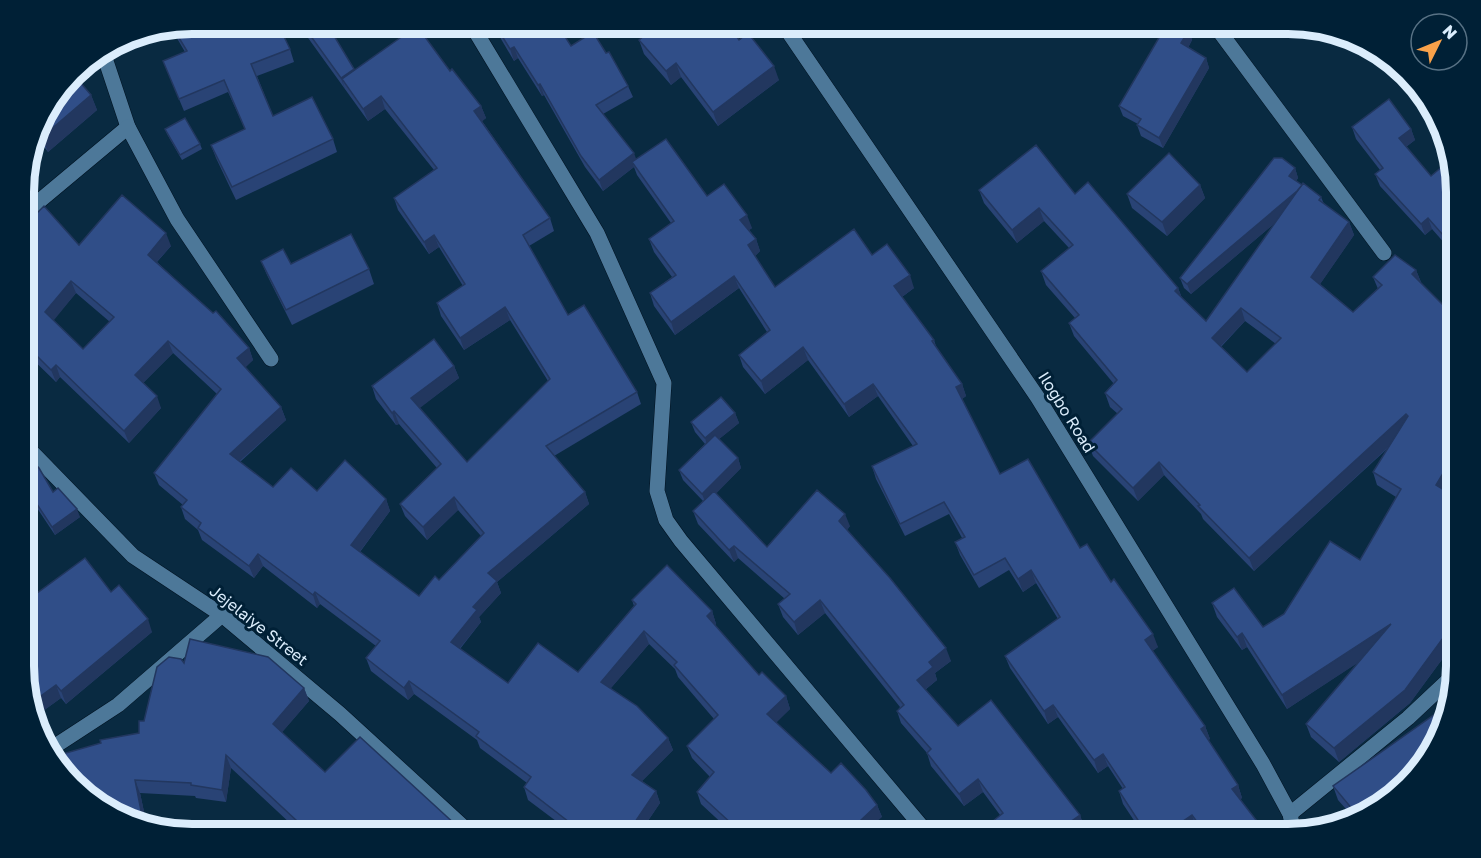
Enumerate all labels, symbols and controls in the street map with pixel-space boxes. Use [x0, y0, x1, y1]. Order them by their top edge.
north arrow [1409, 12, 1469, 72]
text: N [1439, 20, 1461, 43]
street label: Ilogbo Road [1034, 368, 1100, 456]
street label: Jejelaiye Street [206, 580, 312, 670]

